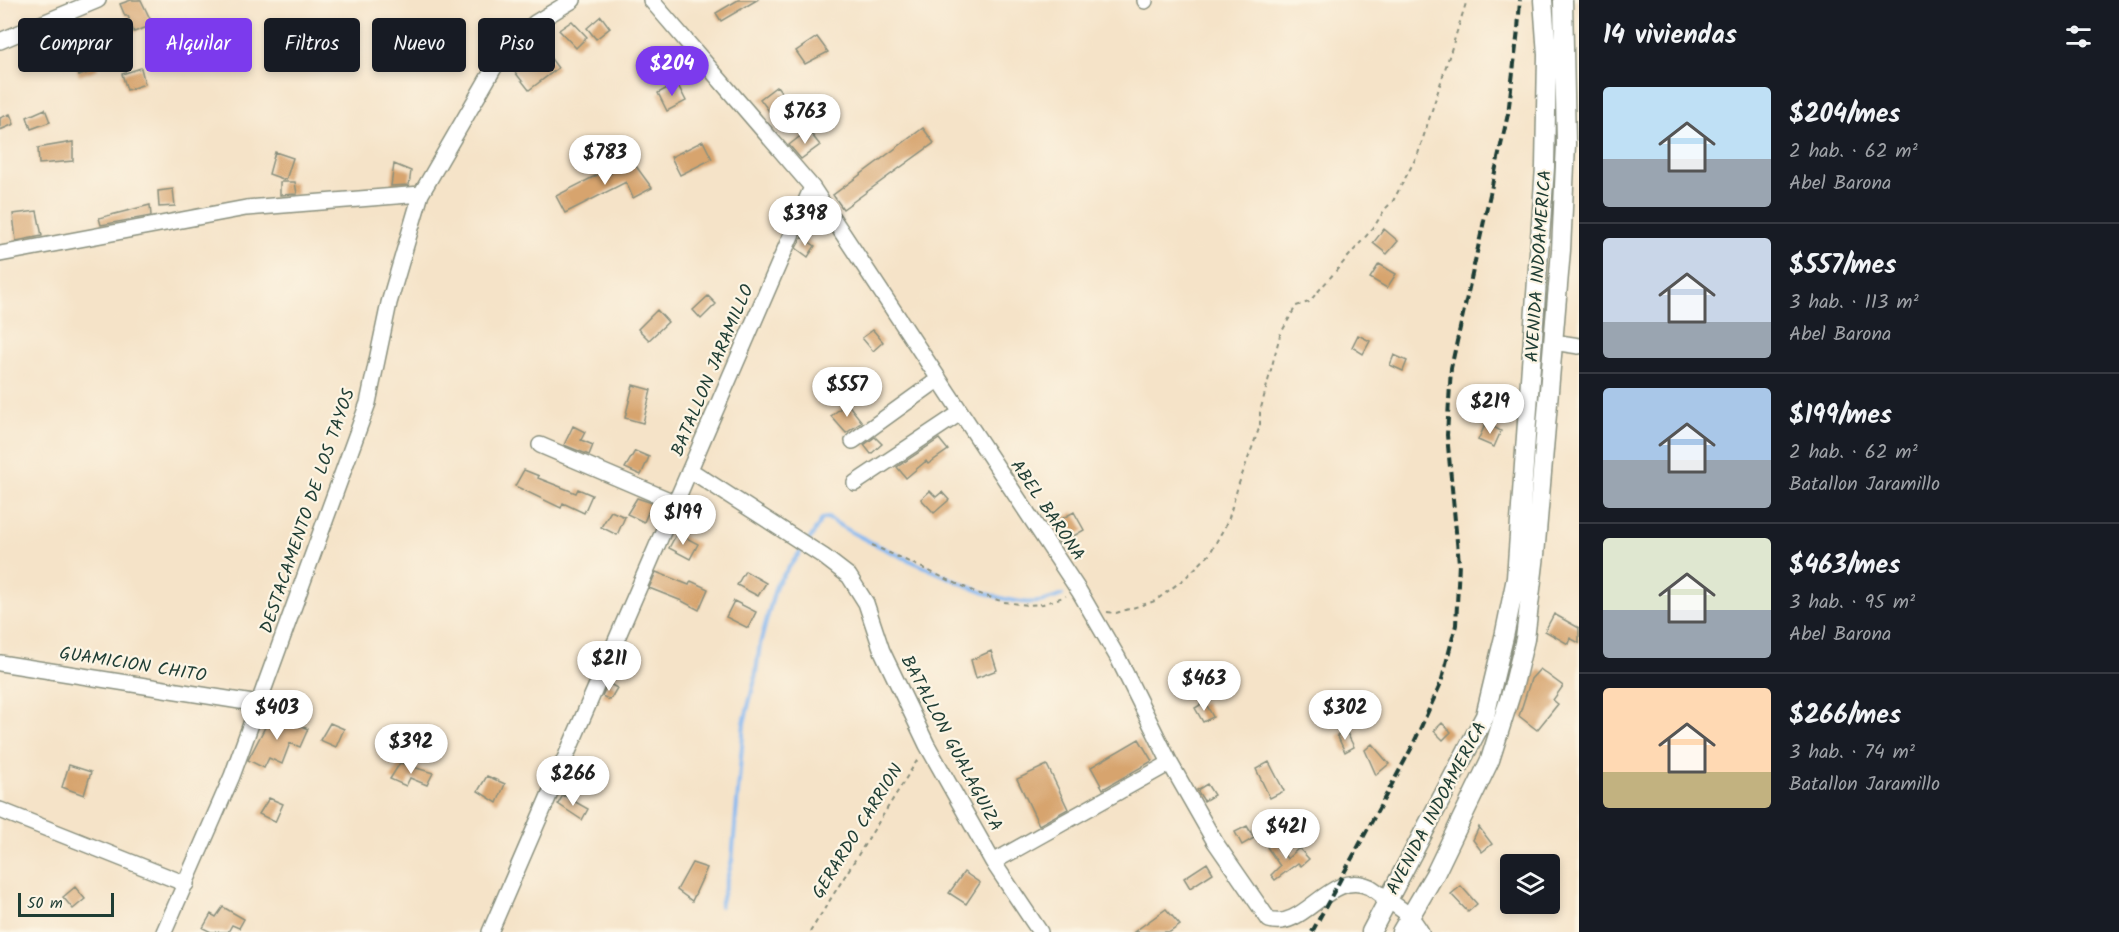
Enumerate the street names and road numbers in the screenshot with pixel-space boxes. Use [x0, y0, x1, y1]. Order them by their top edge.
street label: AVENIDA INDOAMERICA [1518, 169, 1561, 363]
street label: BATALLON JARAMILLO [664, 280, 763, 461]
street label: DESTACAMENTO DE LOS TAYOS [253, 385, 364, 638]
street label: ABEL BARONA [1002, 454, 1092, 568]
street label: GUAMICION CHITO [57, 640, 208, 691]
street label: BATALLON GUALAGUIZA [892, 650, 1010, 837]
street label: AVENIDA INDOAMERICA [1379, 717, 1495, 900]
street label: GERARDO CARRION [805, 758, 912, 905]

